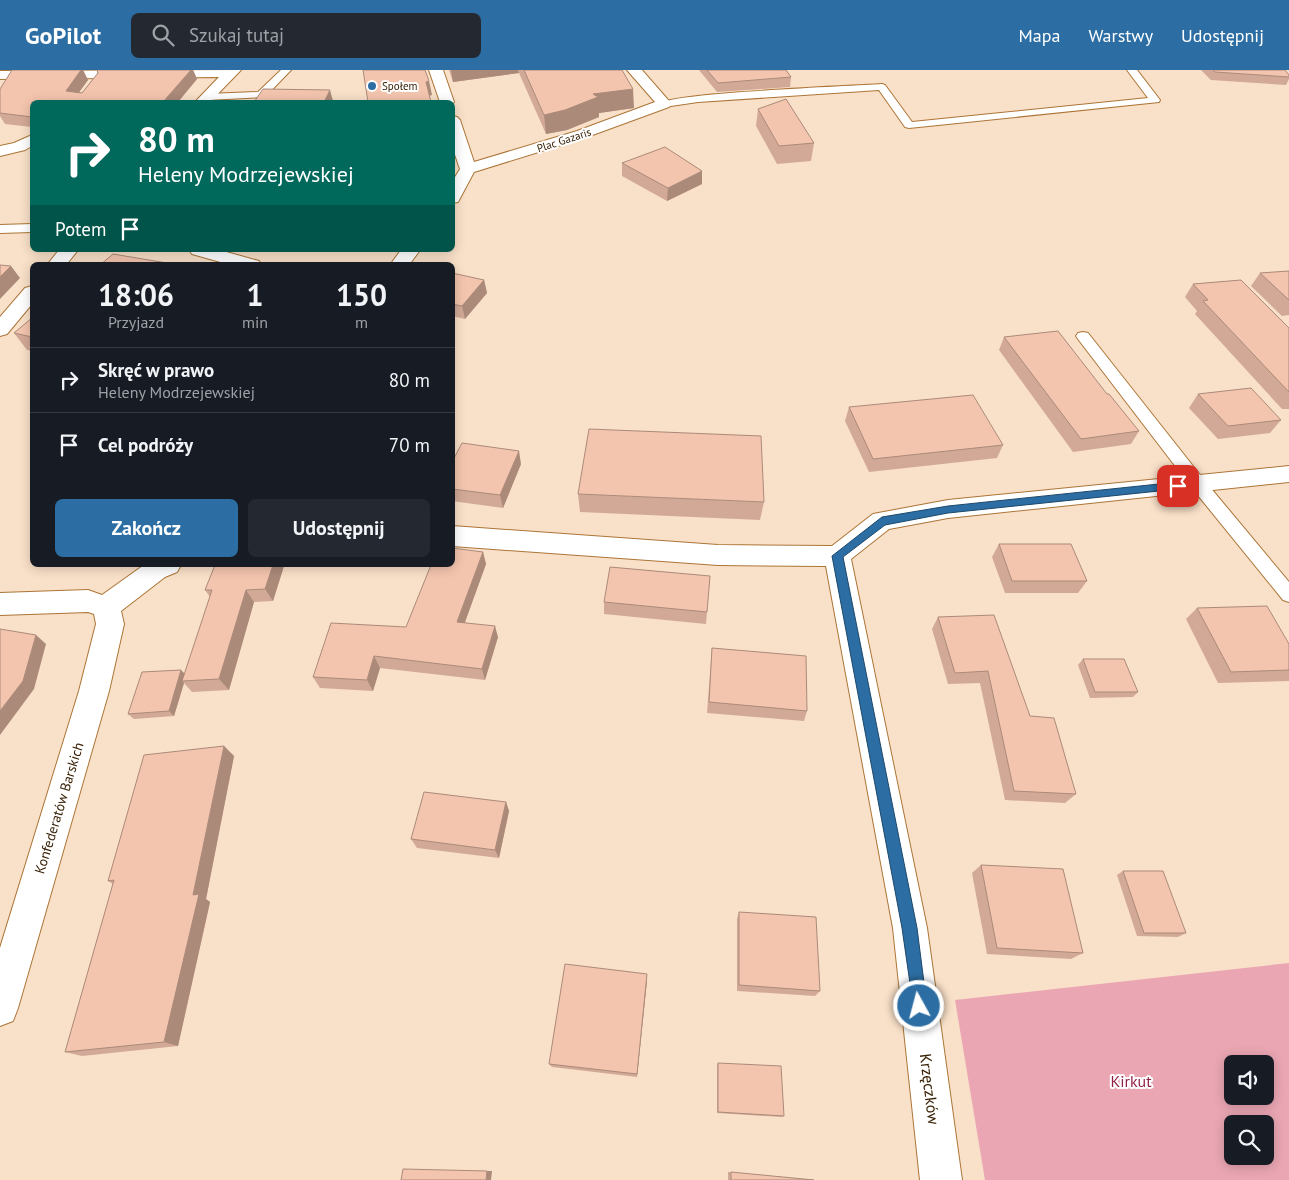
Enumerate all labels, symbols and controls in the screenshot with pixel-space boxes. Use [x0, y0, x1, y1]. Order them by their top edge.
search box [131, 13, 481, 58]
text: GoPilot [25, 20, 101, 51]
icon: search [149, 21, 177, 49]
text: Szukaj tutaj [189, 23, 284, 47]
text: Mapa [1019, 24, 1060, 47]
text: Warstwy [1088, 24, 1153, 47]
text: Udostępnij [1181, 24, 1264, 47]
place label: Społem [382, 79, 417, 93]
marker: Społem [366, 80, 378, 92]
text: 80 m [138, 116, 215, 162]
icon: right [55, 120, 120, 185]
street label: Plac Gazaris [535, 125, 593, 155]
text: Heleny Modrzejewskiej [138, 160, 354, 188]
icon: arrive [116, 215, 144, 243]
text: Potem [55, 217, 106, 241]
text: 18:06 [98, 275, 174, 314]
text: 1 [247, 275, 264, 314]
text: 150 [336, 275, 387, 314]
text: Przyjazd [108, 312, 164, 332]
text: min [242, 312, 268, 332]
text: m [355, 312, 368, 332]
text: Skręć w prawo [98, 358, 214, 382]
icon: right [55, 366, 83, 394]
text: 80 m [389, 368, 430, 392]
text: Heleny Modrzejewskiej [98, 382, 255, 402]
icon: arrive [55, 431, 83, 459]
text: Cel podróży [98, 433, 193, 457]
text: 70 m [389, 433, 430, 457]
pin [1157, 465, 1199, 507]
icon: arrive [1164, 472, 1192, 500]
button: Zakończ [55, 499, 238, 557]
button: Udostępnij [248, 499, 430, 557]
street label: Konfederatów Barskich [30, 740, 88, 876]
position arrow [892, 979, 944, 1031]
street label: Krzęczków [916, 1052, 944, 1126]
map controls [1224, 1055, 1274, 1165]
button: sound [1224, 1055, 1274, 1105]
park label: Kirkut [1110, 1071, 1152, 1091]
button: search [1224, 1115, 1274, 1165]

